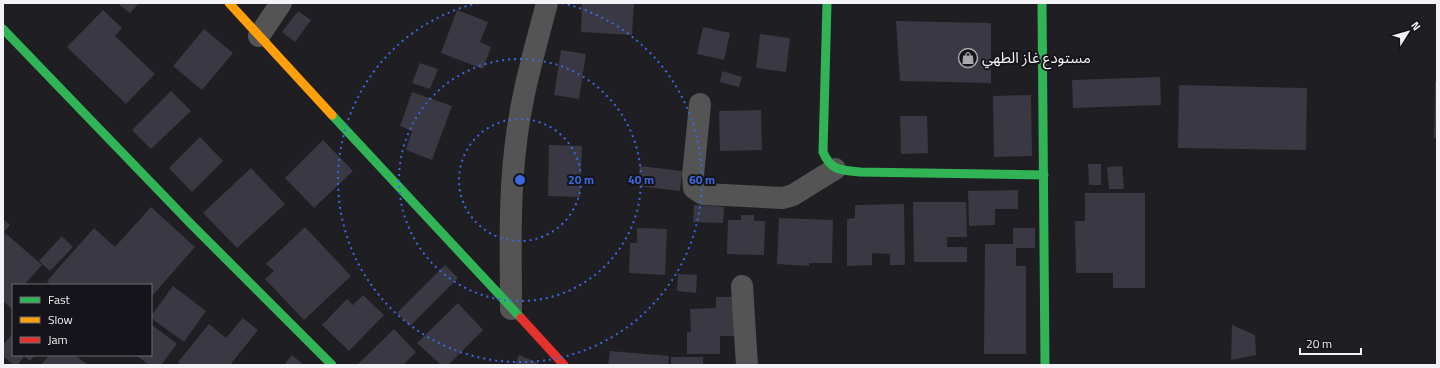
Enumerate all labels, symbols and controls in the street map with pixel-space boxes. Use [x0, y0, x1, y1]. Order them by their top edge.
north arrow [1388, 12, 1428, 52]
text: N [1407, 18, 1425, 34]
place label: مستودع غاز الطهي [982, 46, 1091, 70]
shop icon: مستودع غاز الطهي [957, 47, 979, 69]
text: 20 m [568, 170, 594, 189]
text: 40 m [628, 170, 654, 189]
text: 60 m [689, 170, 715, 189]
centre of rings [513, 173, 527, 187]
legend [12, 284, 152, 356]
text: Fast [48, 290, 71, 309]
text: Slow [48, 310, 73, 329]
text: Jam [48, 330, 68, 349]
scale bar [1300, 330, 1361, 356]
text: 20 m [1306, 334, 1332, 353]

